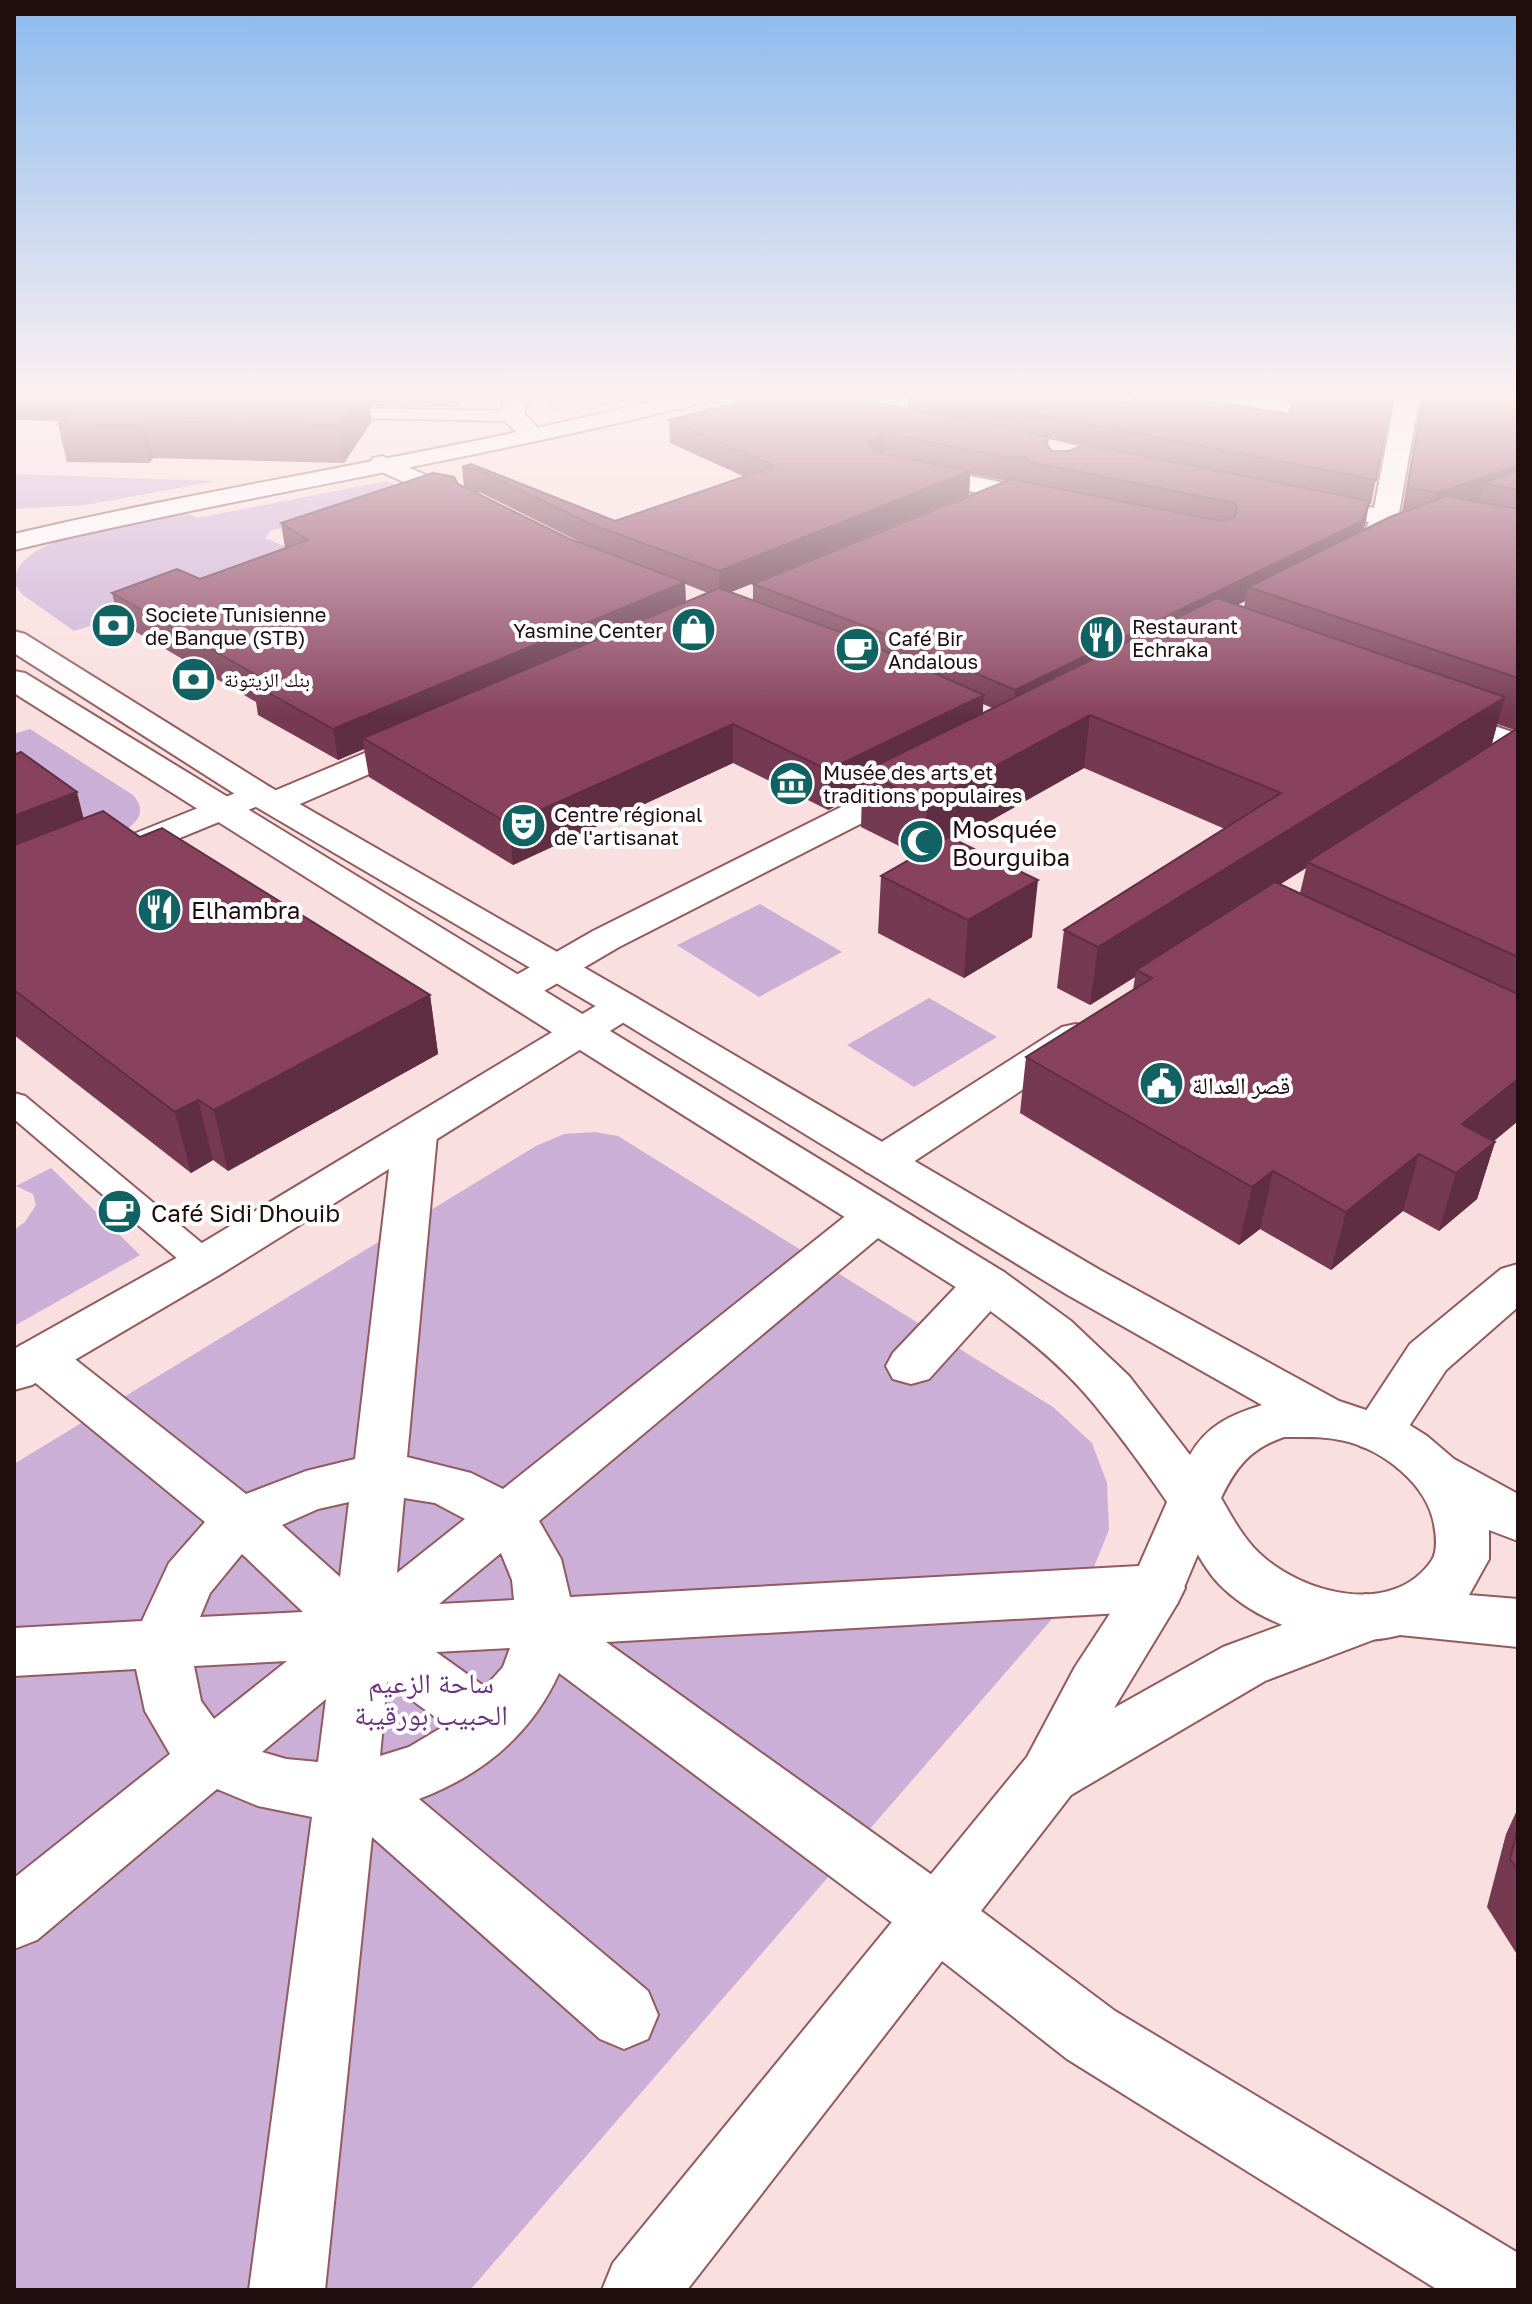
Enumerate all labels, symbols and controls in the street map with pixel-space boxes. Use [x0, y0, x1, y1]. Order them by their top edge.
bank icon: Societe Tunisienne de Banque (STB) [90, 602, 138, 650]
place label: Societe Tunisienne de Banque (STB) [145, 602, 326, 649]
shop icon: Yasmine Center [670, 606, 718, 654]
restaurant icon: Restaurant Echraka [1077, 613, 1125, 661]
place label: Restaurant Echraka [1132, 614, 1238, 661]
place label: Yasmine Center [513, 618, 663, 642]
cafe icon: Café Bir Andalous [833, 626, 881, 674]
place label: Café Bir Andalous [888, 626, 978, 673]
bank icon: بنك الزيتونة [169, 655, 217, 703]
place label: بنك الزيتونة [224, 667, 310, 692]
museum icon: Musée des arts et traditions populaires [768, 760, 816, 808]
place label: Musée des arts et traditions populaires [823, 760, 1022, 807]
theatre icon: Centre régional de l'artisanat [499, 801, 547, 849]
place label: Centre régional de l'artisanat [554, 802, 702, 849]
place label: Mosquée Bourguiba [952, 814, 1070, 871]
mosque icon: Mosquée Bourguiba [897, 818, 945, 866]
restaurant icon: Elhambra [136, 885, 184, 933]
place label: Elhambra [191, 895, 300, 924]
public building icon: قصر العدالة [1137, 1060, 1185, 1108]
place label: قصر العدالة [1192, 1070, 1290, 1099]
cafe icon: Café Sidi Dhouib [96, 1188, 144, 1236]
place label: Café Sidi Dhouib [151, 1198, 340, 1227]
park label: ساحة الزعيم الحبيب بورقيبة [354, 1666, 508, 1731]

